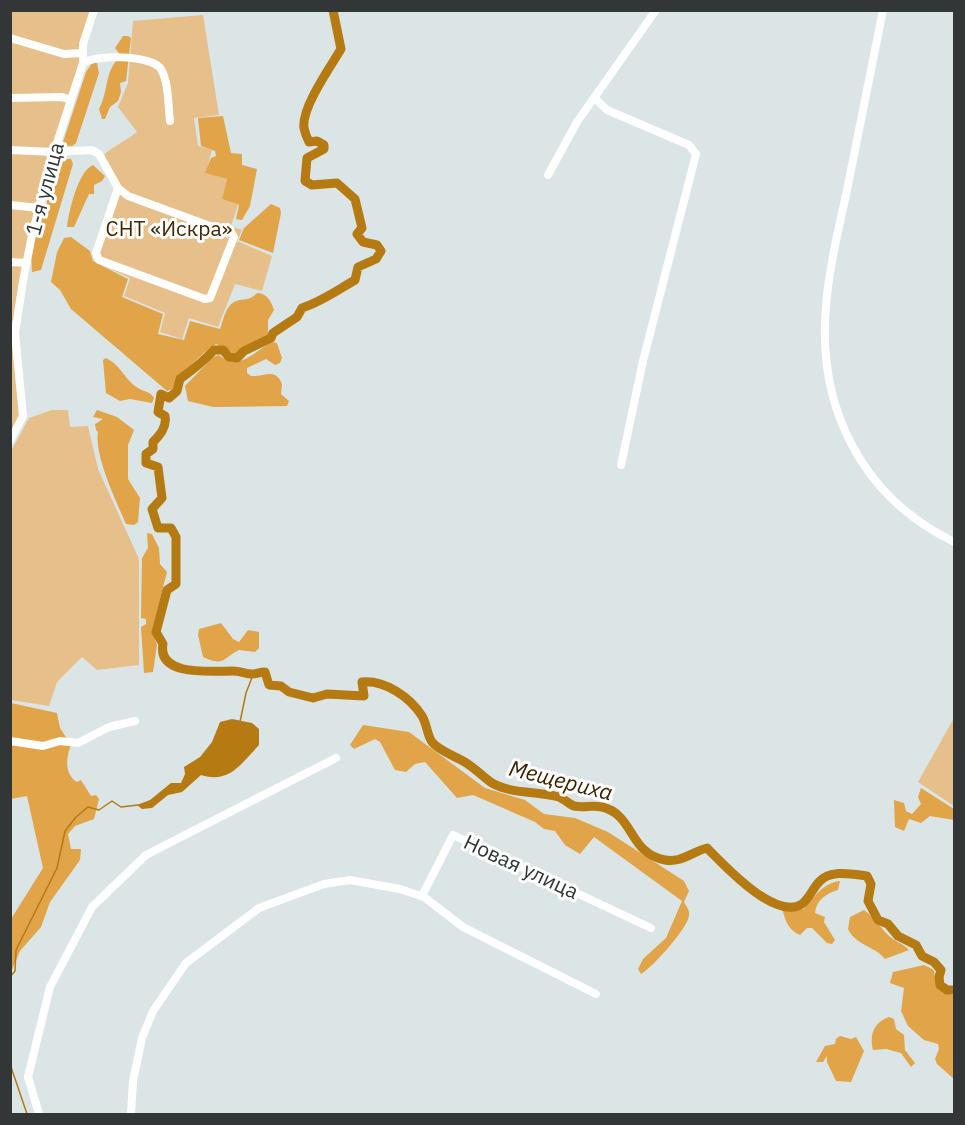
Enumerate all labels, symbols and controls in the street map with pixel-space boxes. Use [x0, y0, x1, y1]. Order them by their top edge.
street label: 1-я улица [18, 139, 70, 238]
park label: СНТ «Искра» [106, 214, 233, 242]
water label: Мещериха [506, 753, 616, 806]
street label: Новая улица [459, 827, 583, 905]

